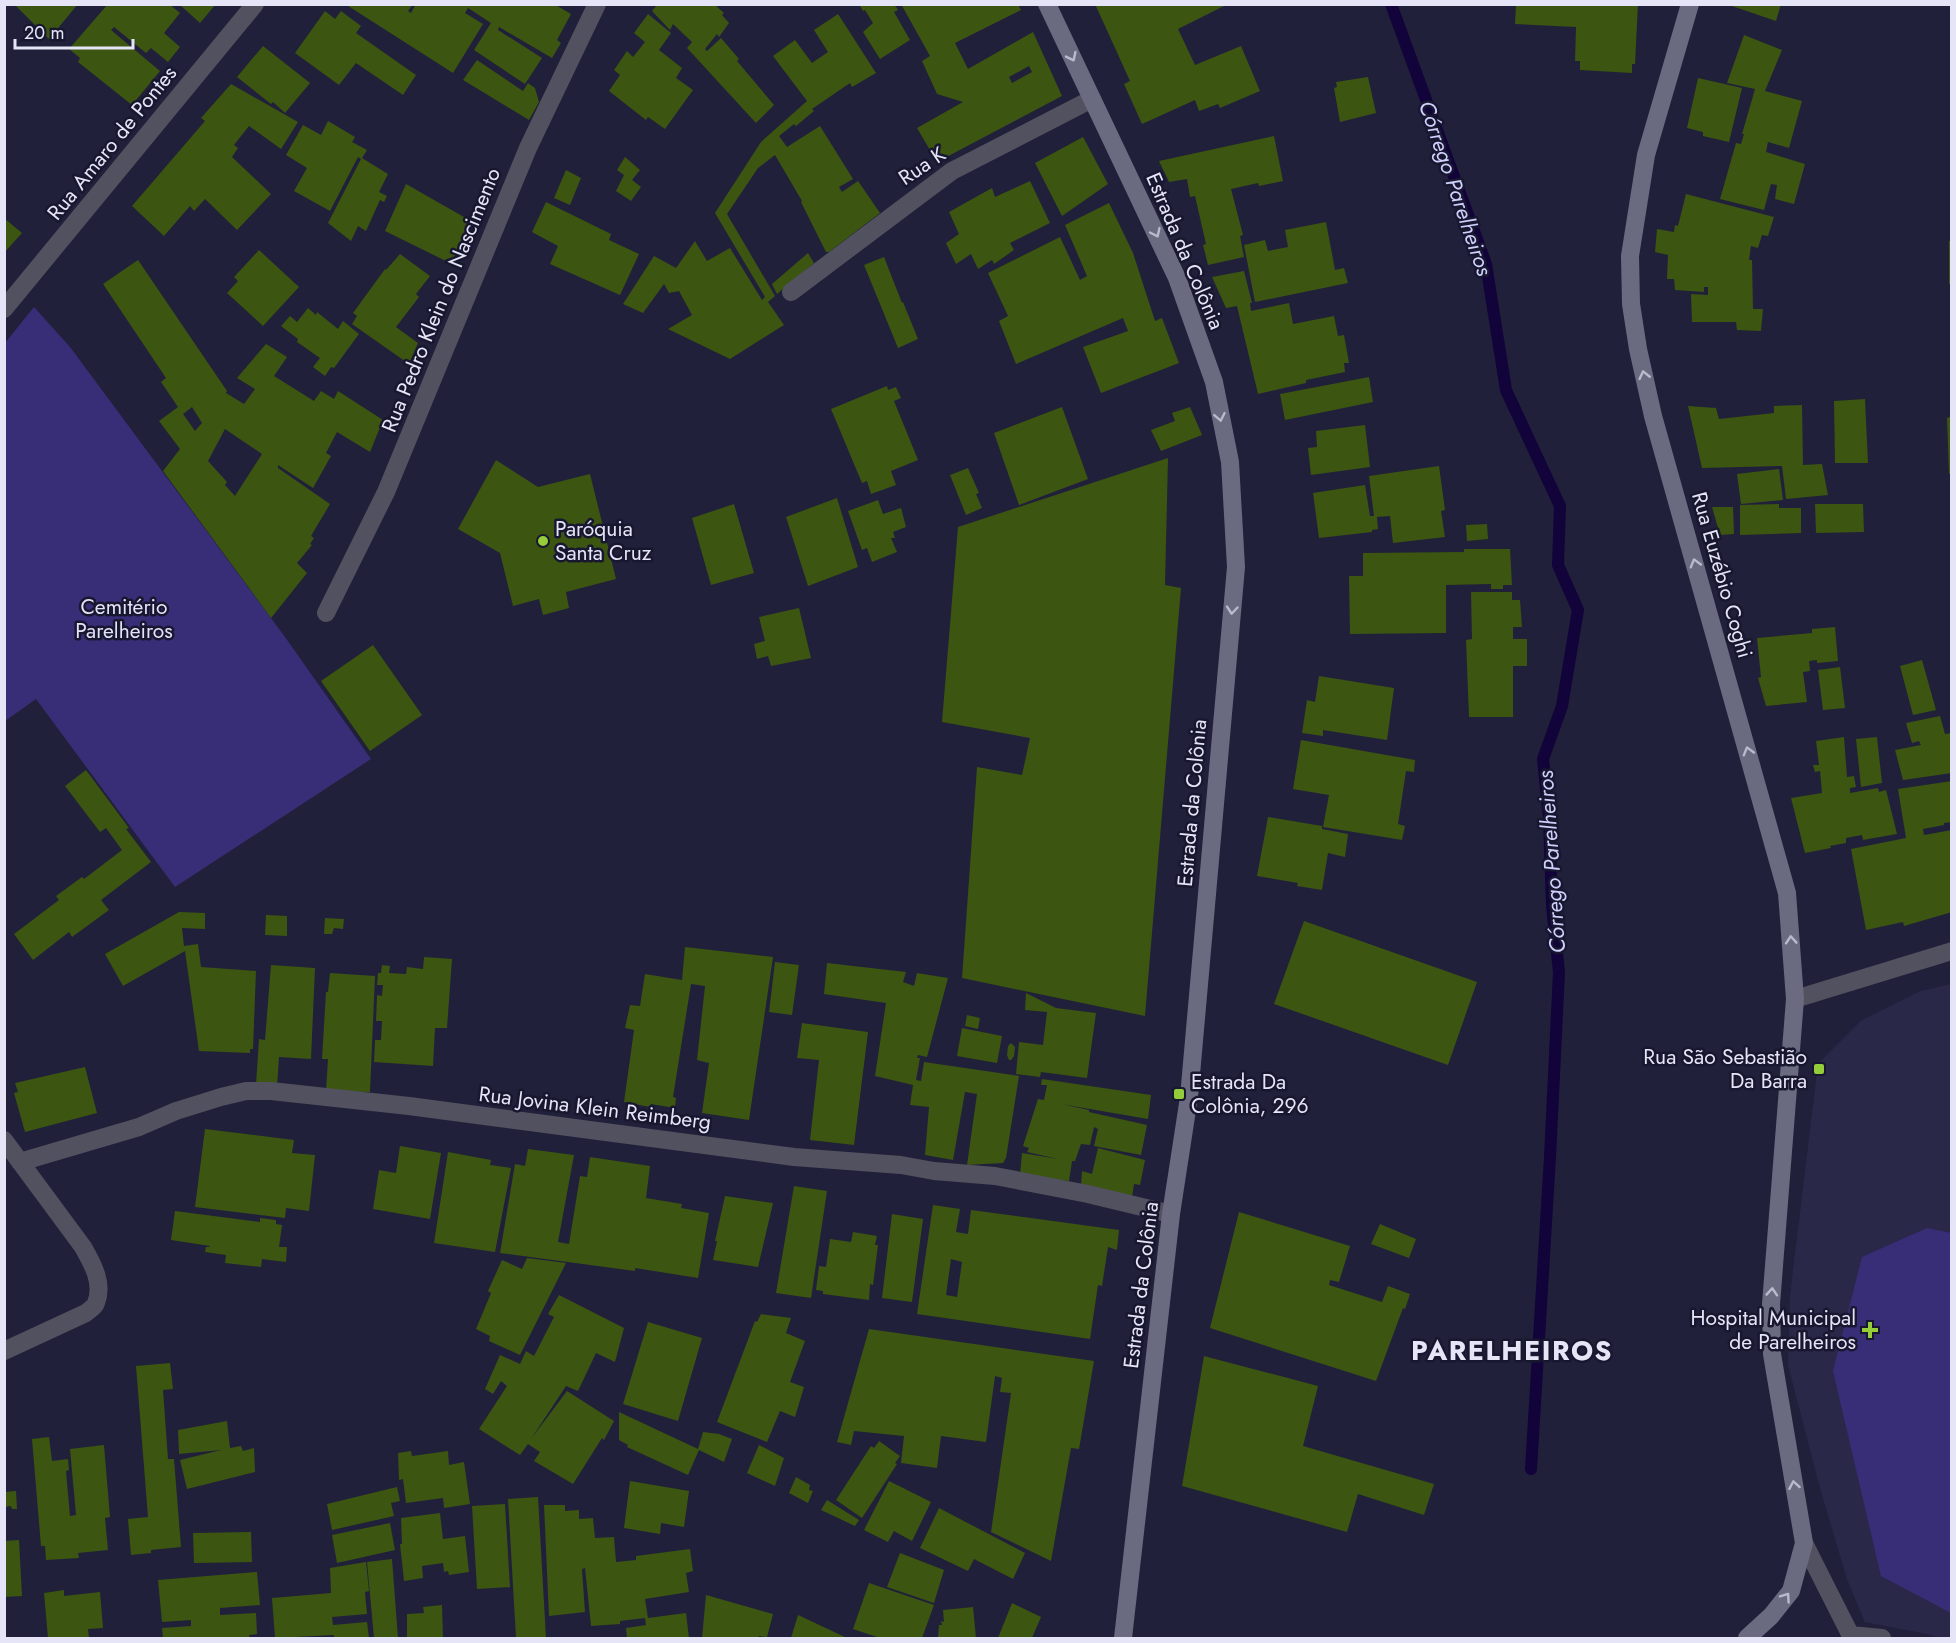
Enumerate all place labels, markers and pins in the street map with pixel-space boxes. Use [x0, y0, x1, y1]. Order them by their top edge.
place label: Paróquia Santa Cruz [555, 514, 652, 568]
marker: Paróquia Santa Cruz [536, 534, 550, 548]
place label: Rua São Sebastião Da Barra [1643, 1042, 1807, 1096]
marker: Rua São Sebastião Da Barra [1812, 1062, 1826, 1076]
place label: Estrada Da Colônia, 296 [1191, 1067, 1309, 1121]
marker: Estrada Da Colônia, 296 [1172, 1087, 1186, 1101]
place label: Hospital Municipal de Parelheiros [1690, 1303, 1856, 1357]
marker: Hospital Municipal de Parelheiros [1861, 1321, 1879, 1339]

